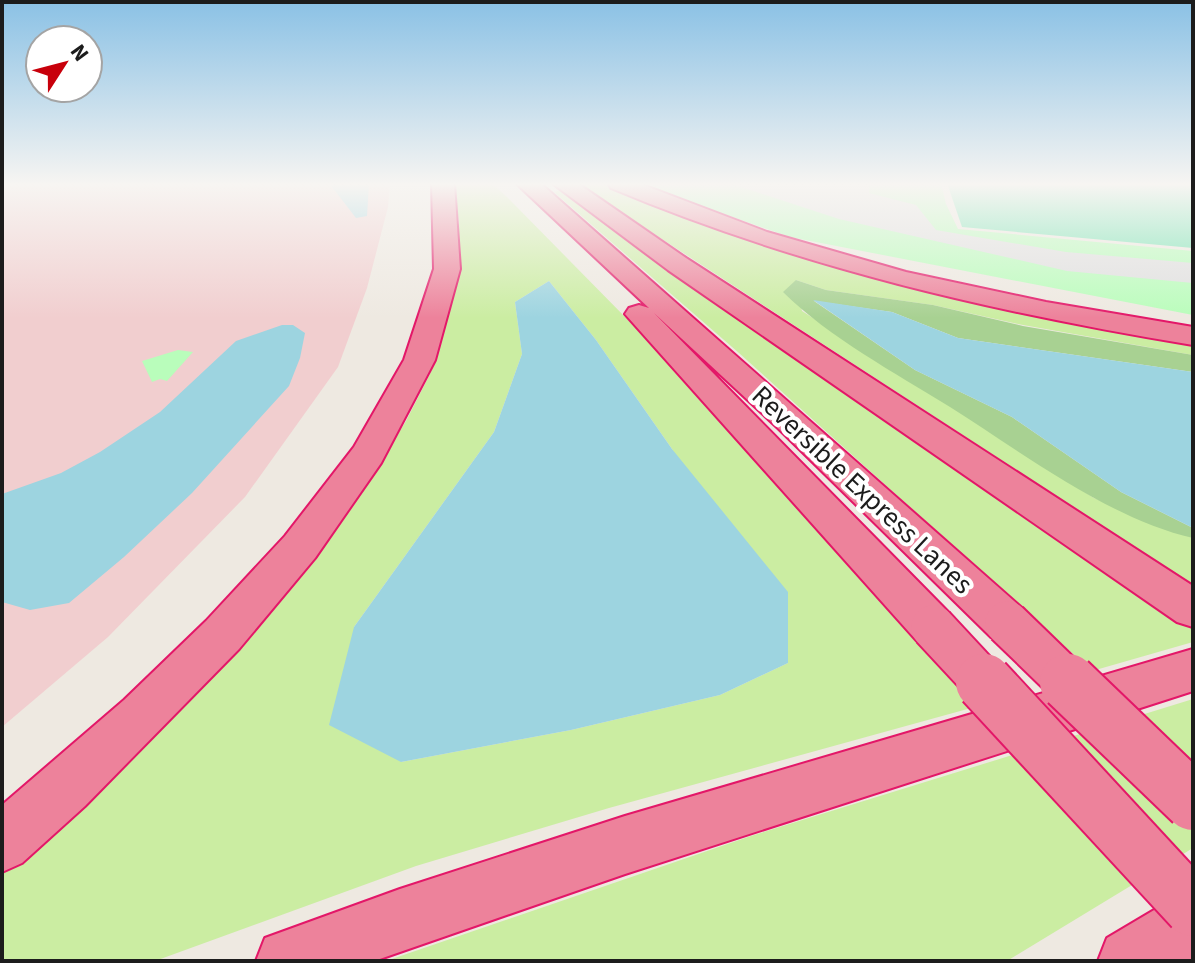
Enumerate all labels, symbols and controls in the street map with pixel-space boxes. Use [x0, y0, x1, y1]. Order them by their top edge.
north arrow [24, 24, 104, 104]
text: N [62, 38, 97, 68]
street label: Reversible Express Lanes [743, 376, 982, 603]

